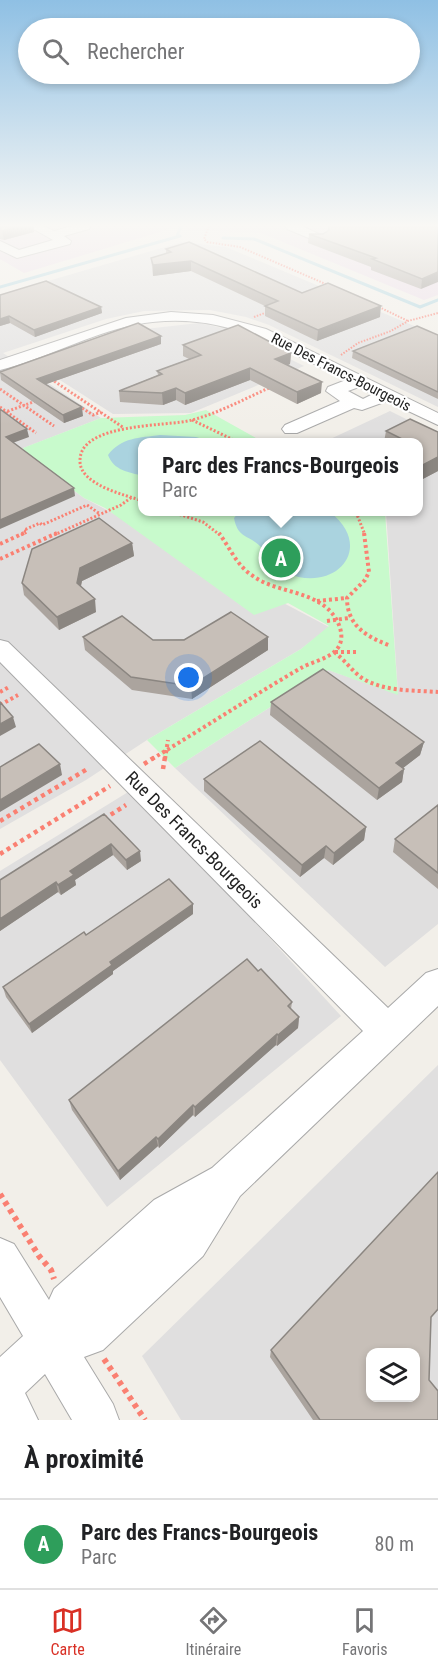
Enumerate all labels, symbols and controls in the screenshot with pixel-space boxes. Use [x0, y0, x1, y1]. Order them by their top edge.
search box [18, 18, 420, 84]
icon: search [39, 35, 72, 68]
text: Rechercher [87, 39, 184, 64]
street label: Rue Des Francs-Bourgeois [268, 329, 414, 415]
popup [138, 438, 423, 516]
text: Parc des Francs-Bourgeois [162, 453, 399, 478]
text: Parc [162, 478, 198, 502]
pin: A [262, 536, 300, 580]
your location [174, 663, 203, 692]
street label: Rue Des Francs-Bourgeois [121, 767, 267, 913]
map controls [366, 1348, 420, 1402]
button: layers [366, 1348, 420, 1402]
text: À proximité [24, 1444, 144, 1474]
text: Parc des Francs-Bourgeois [81, 1520, 318, 1545]
text: A [38, 1532, 49, 1556]
text: 80 m [375, 1532, 414, 1556]
text: Parc [81, 1545, 117, 1569]
tab: Carte [50, 1604, 85, 1659]
tab: Itinéraire [185, 1604, 241, 1659]
tab: Favoris [342, 1604, 388, 1659]

